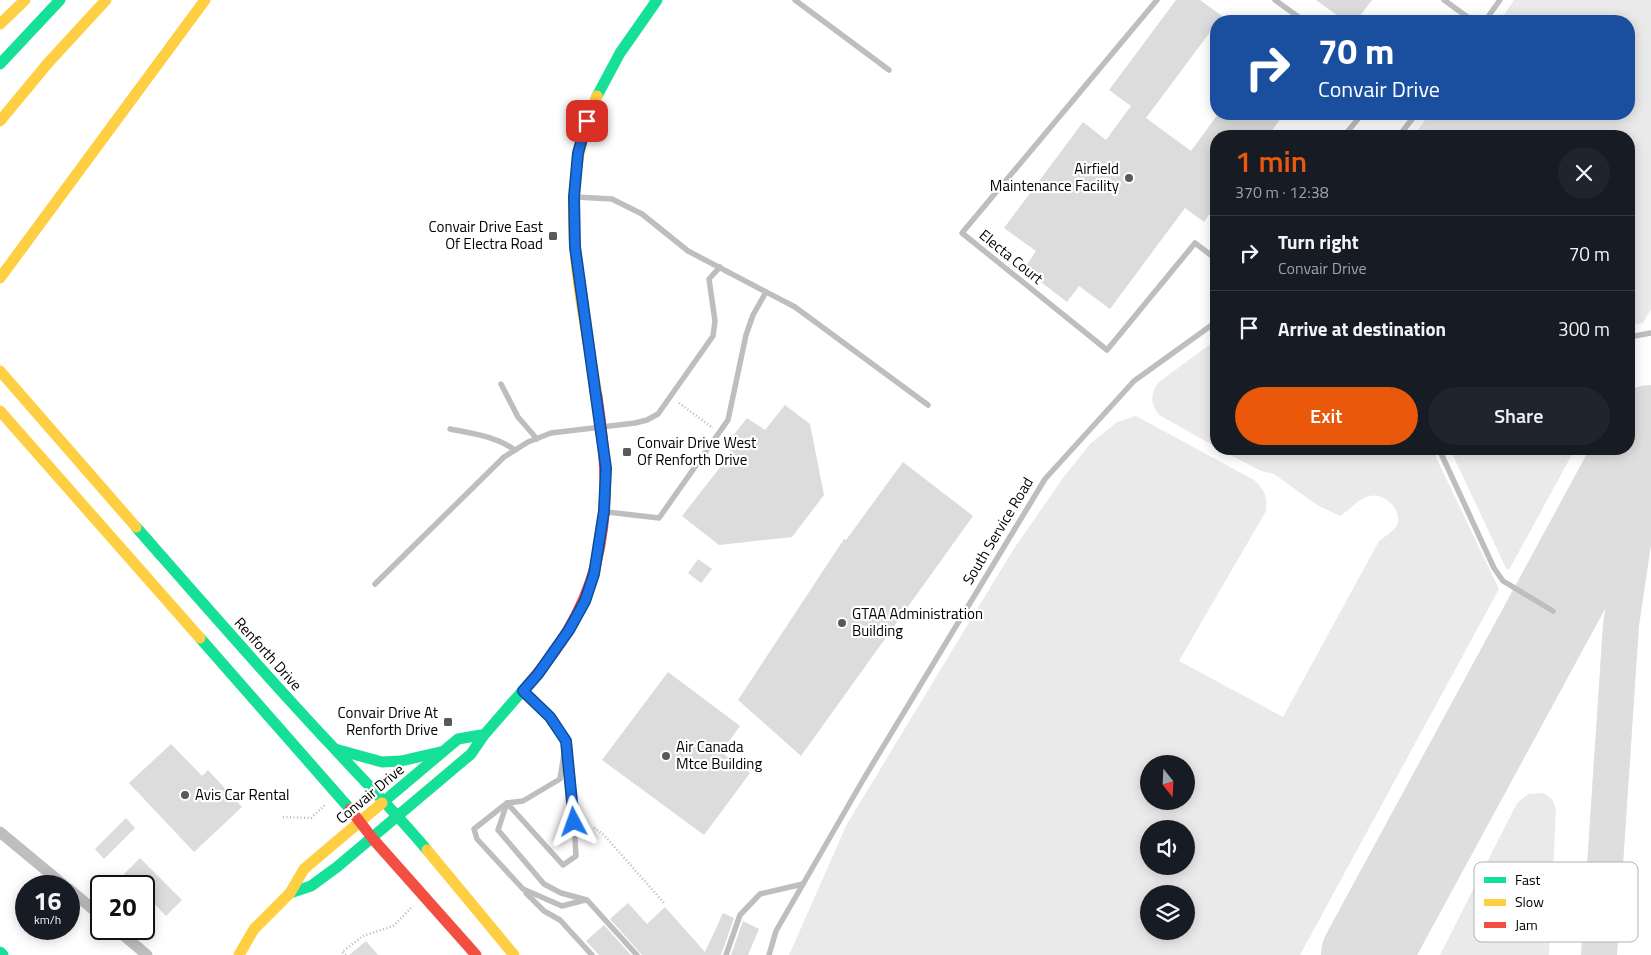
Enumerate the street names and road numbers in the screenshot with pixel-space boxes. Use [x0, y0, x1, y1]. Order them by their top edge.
street label: Electa Court [974, 224, 1049, 290]
street label: South Service Road [956, 473, 1039, 589]
street label: Renforth Drive [229, 612, 308, 696]
street label: Convair Drive [330, 758, 409, 829]

